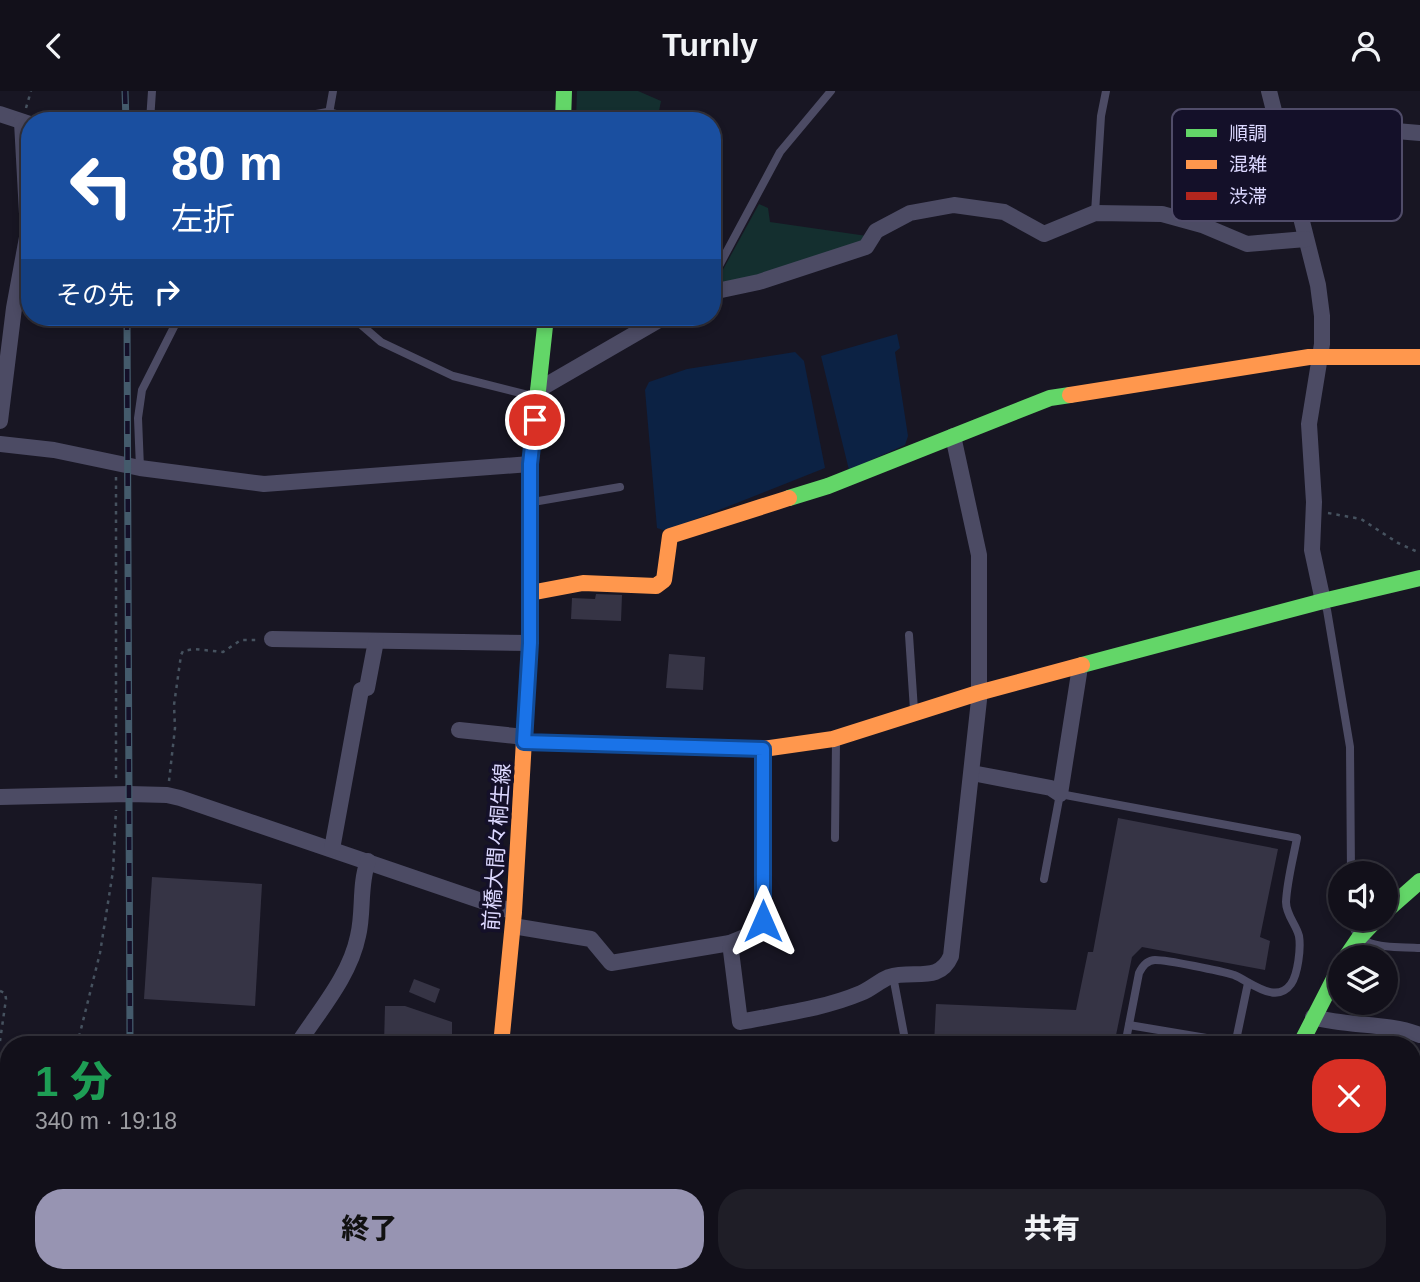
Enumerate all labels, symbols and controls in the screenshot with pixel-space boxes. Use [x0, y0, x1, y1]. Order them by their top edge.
icon: back [35, 27, 73, 65]
text: Turnly [662, 27, 758, 63]
icon: person [1347, 27, 1385, 65]
legend [1172, 109, 1402, 221]
text: 順調 [1229, 123, 1267, 144]
text: 80 m [171, 136, 283, 190]
icon: left [56, 140, 147, 231]
text: 混雑 [1229, 154, 1267, 175]
text: 渋滞 [1229, 186, 1267, 207]
text: 左折 [171, 201, 235, 237]
icon: right [148, 273, 186, 311]
text: その先 [56, 280, 134, 310]
pin [505, 390, 565, 450]
icon: arrive [516, 401, 554, 439]
street label: 前橋大間々桐生線 [479, 762, 514, 932]
map controls [1328, 861, 1398, 1015]
button: sound [1328, 861, 1398, 931]
position arrow [726, 884, 800, 958]
button: layers [1328, 945, 1398, 1015]
text: 1 分 [35, 1058, 112, 1105]
button: close [1312, 1059, 1386, 1133]
text: 340 m · 19:18 [35, 1108, 177, 1134]
button: 終了 [35, 1189, 704, 1269]
button: 共有 [718, 1189, 1386, 1269]

